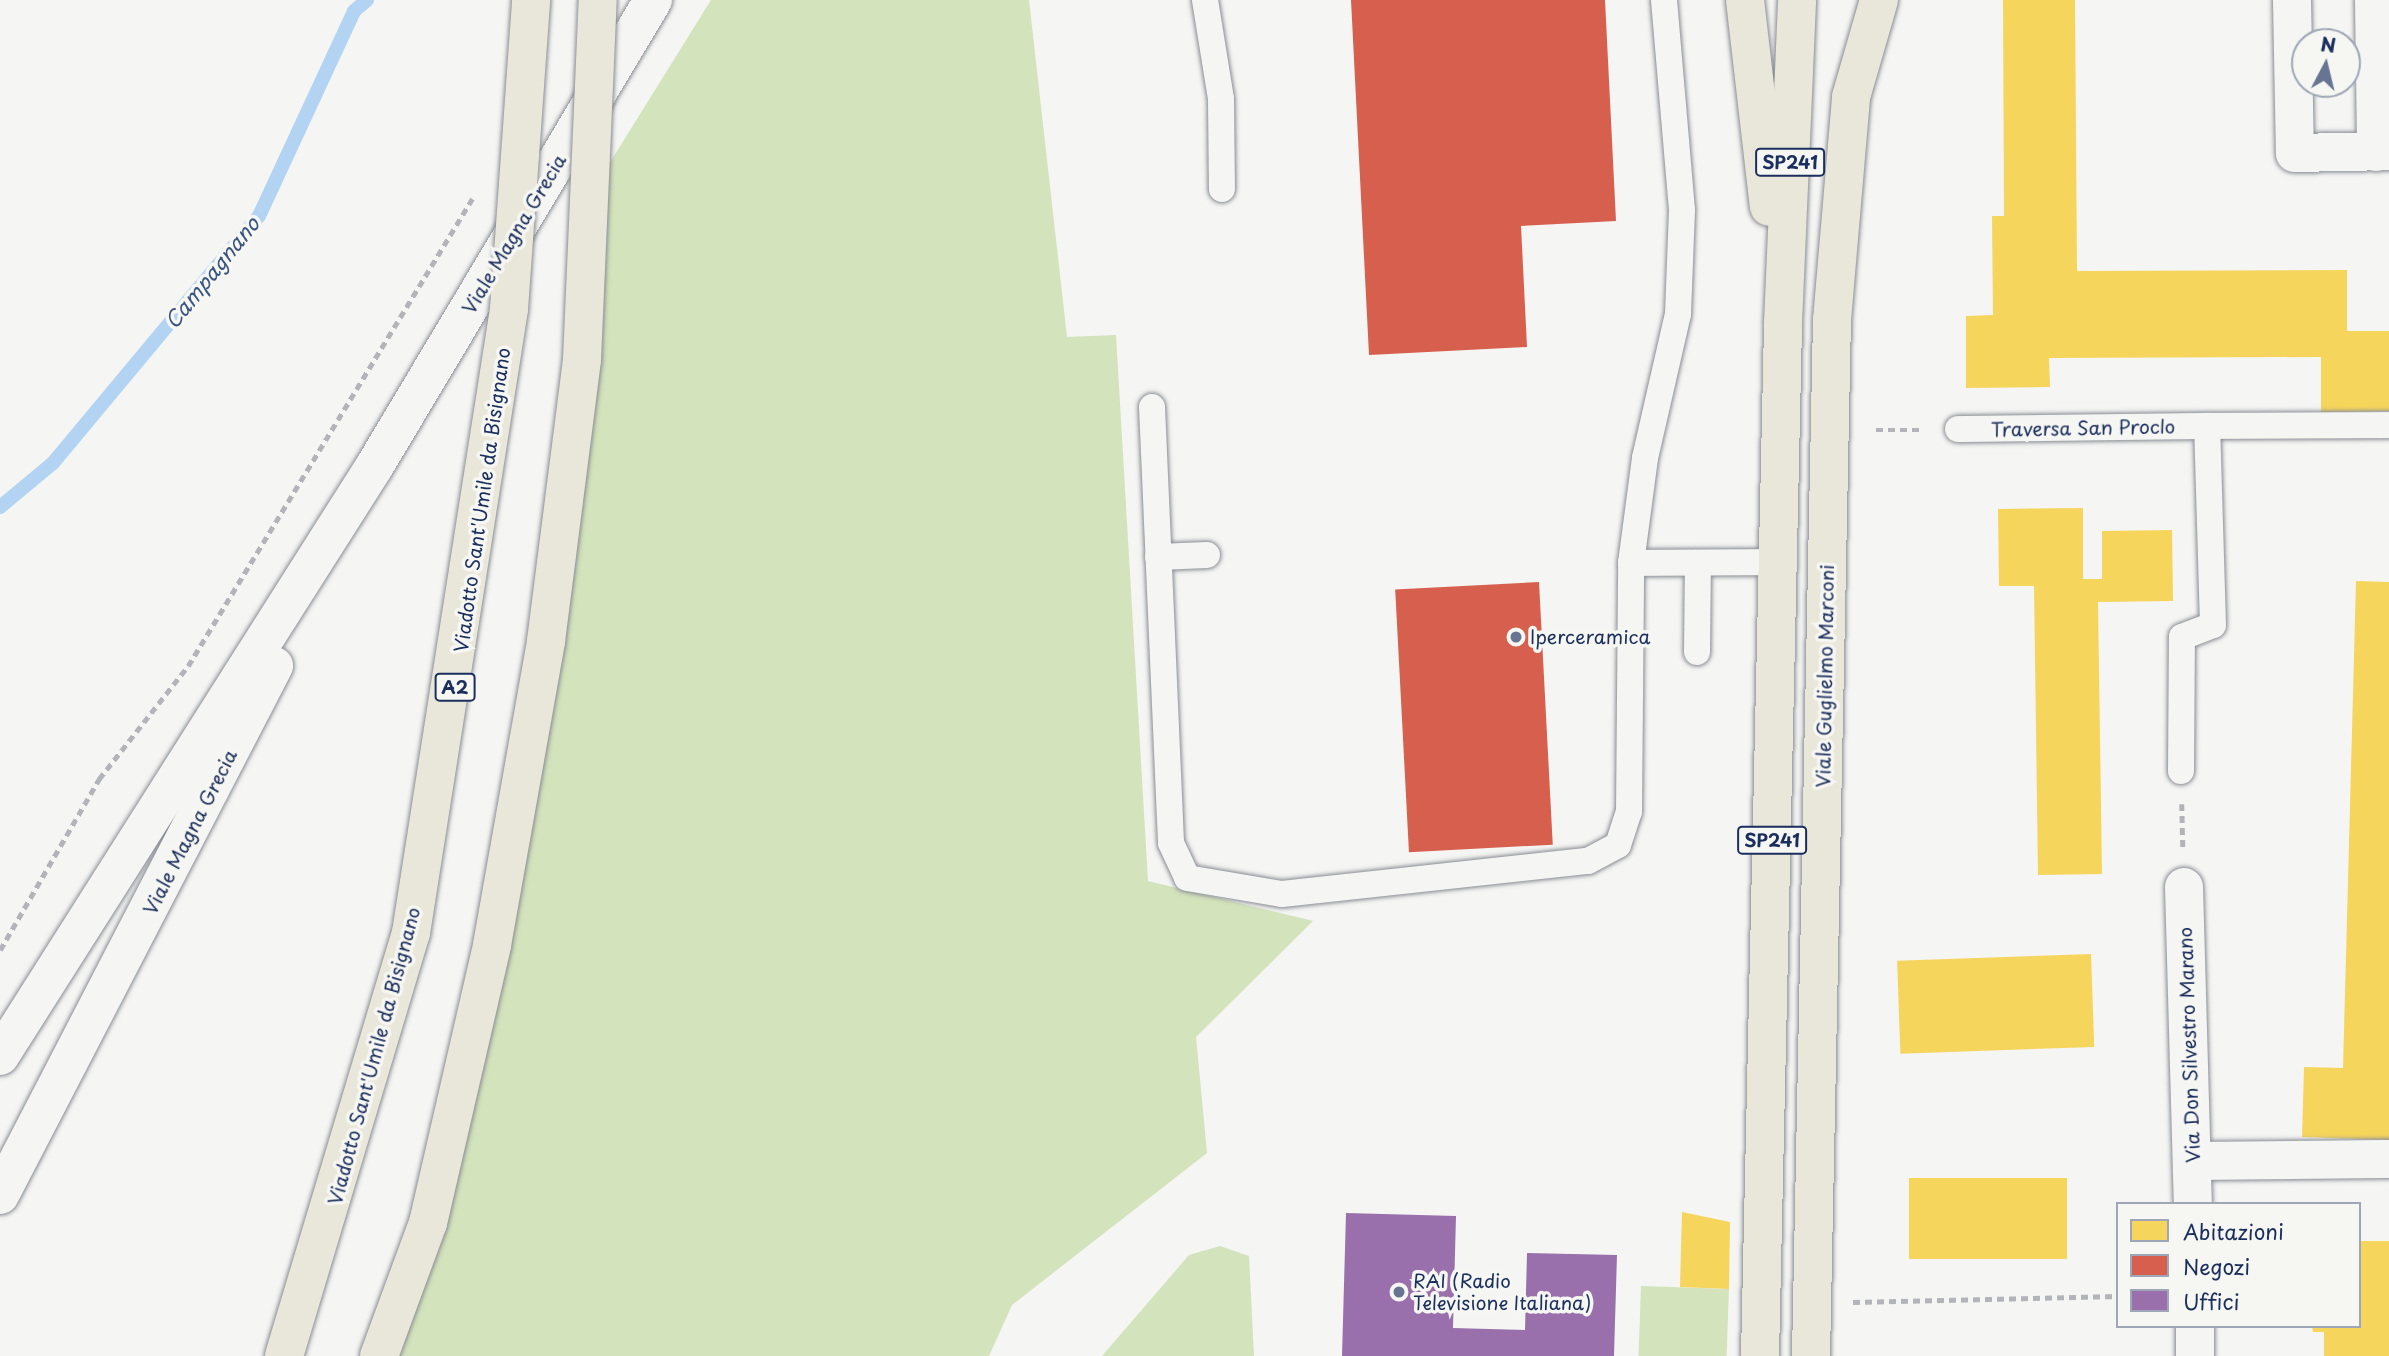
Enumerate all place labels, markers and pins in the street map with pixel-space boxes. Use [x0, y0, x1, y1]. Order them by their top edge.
place label: Iperceramica [1530, 626, 1650, 648]
marker: Iperceramica [1508, 629, 1524, 645]
place label: RAI (Radio Televisione Italiana) [1413, 1270, 1593, 1314]
marker: RAI (Radio Televisione Italiana) [1391, 1284, 1407, 1300]

